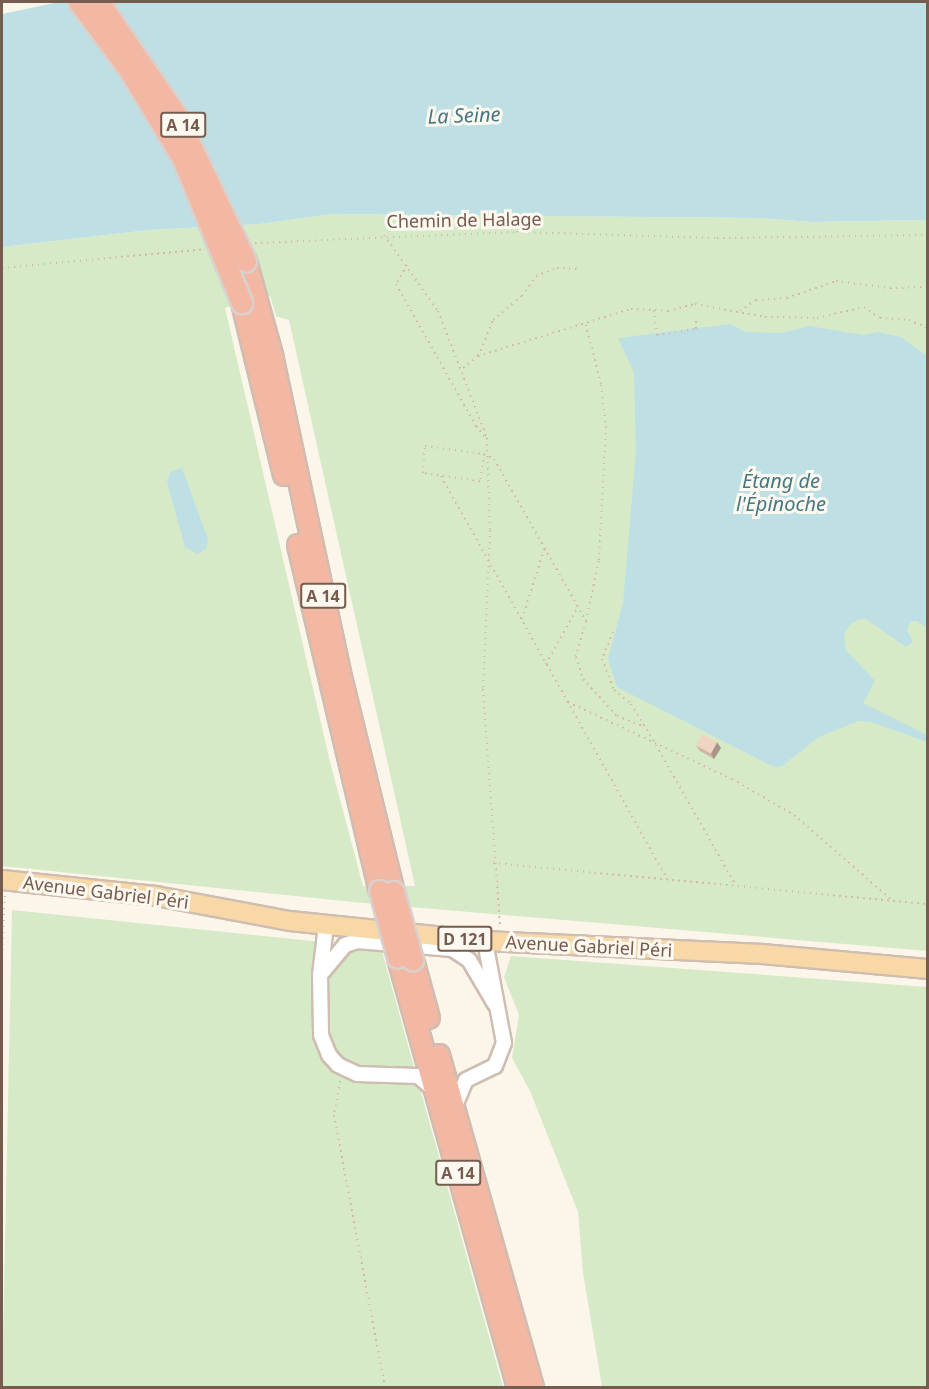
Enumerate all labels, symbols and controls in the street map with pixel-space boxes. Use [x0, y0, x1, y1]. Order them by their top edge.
water label: La Seine [427, 102, 501, 128]
road number: A 14 [159, 112, 207, 138]
street label: Chemin de Halage [386, 208, 542, 232]
water label: Étang de l'Épinoche [736, 468, 826, 515]
road number: A 14 [299, 583, 347, 609]
street label: Avenue Gabriel Péri [22, 871, 190, 913]
road number: D 121 [436, 926, 494, 952]
street label: Avenue Gabriel Péri [505, 931, 673, 961]
road number: A 14 [434, 1160, 482, 1186]

